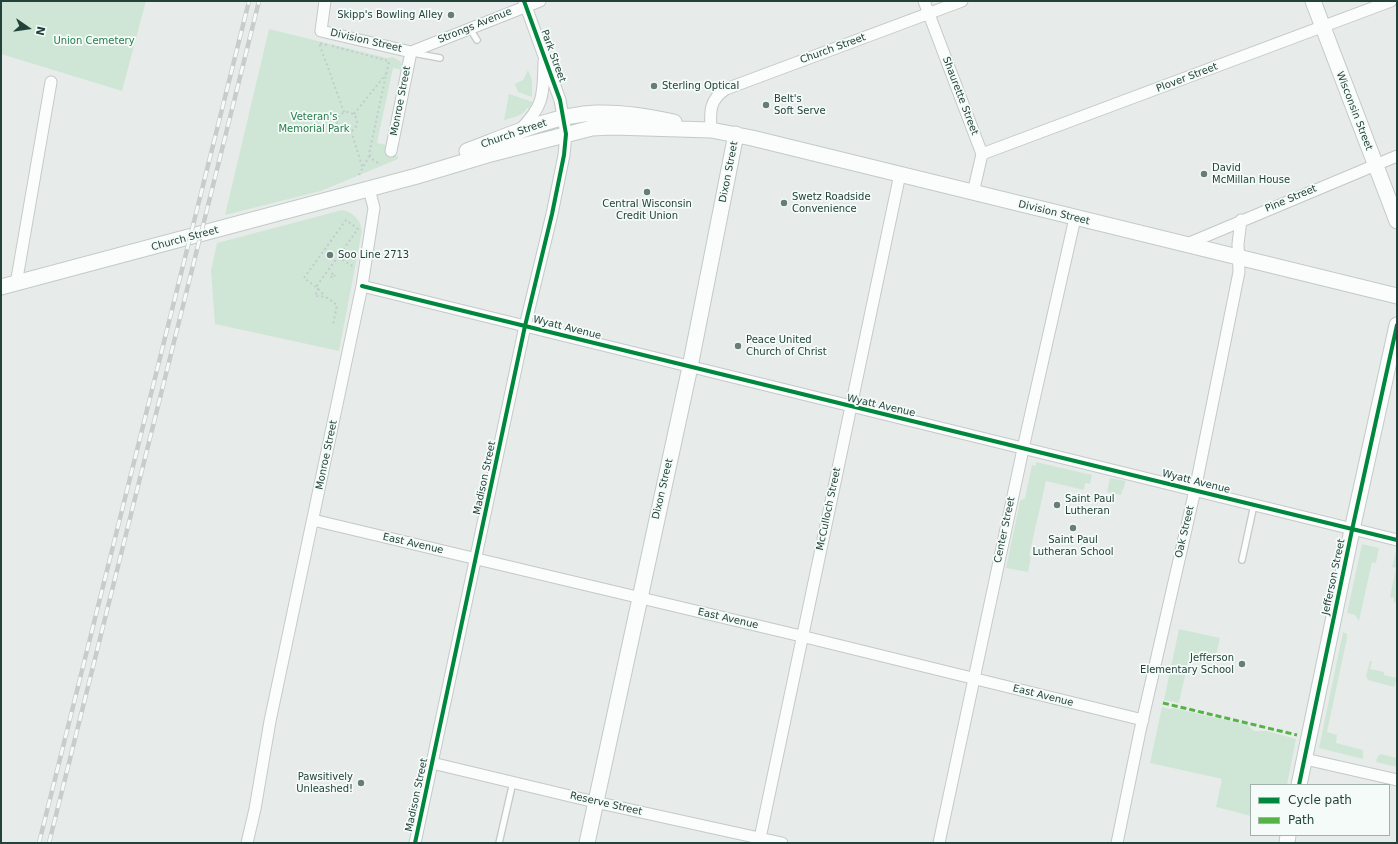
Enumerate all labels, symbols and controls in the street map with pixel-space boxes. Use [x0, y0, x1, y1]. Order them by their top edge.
street label: Strongs Avenue [436, 6, 514, 46]
north arrow [8, 8, 48, 48]
place label: Skipp's Bowling Alley [337, 9, 443, 21]
marker: Skipp's Bowling Alley [446, 10, 456, 20]
text: N [33, 25, 48, 37]
street label: Division Street [329, 27, 403, 55]
street label: Park Street [538, 28, 568, 84]
street label: Church Street [799, 32, 867, 66]
park label: Union Cemetery [53, 35, 135, 47]
street label: Shaurette Street [940, 55, 980, 137]
street label: Plover Street [1155, 61, 1219, 95]
street label: Monroe Street [388, 65, 414, 137]
street label: Wisconsin Street [1333, 70, 1375, 152]
place label: Sterling Optical [662, 80, 739, 92]
marker: Sterling Optical [649, 81, 659, 91]
place label: Belt's Soft Serve [774, 93, 826, 116]
marker: Belt's Soft Serve [761, 100, 771, 110]
park label: Veteran's Memorial Park [278, 111, 350, 134]
street label: Church Street [479, 117, 549, 151]
street label: Dixon Street [717, 140, 741, 204]
place label: David McMillan House [1212, 162, 1290, 186]
marker: David McMillan House [1199, 169, 1209, 179]
street label: Pine Street [1264, 183, 1318, 215]
marker: Central Wisconsin Credit Union [642, 187, 652, 197]
place label: Swetz Roadside Convenience [792, 191, 871, 214]
place label: Central Wisconsin Credit Union [602, 198, 692, 222]
marker: Swetz Roadside Convenience [779, 198, 789, 208]
street label: Division Street [1017, 198, 1091, 228]
street label: Church Street [150, 224, 220, 254]
place label: Soo Line 2713 [338, 249, 409, 261]
marker: Soo Line 2713 [325, 250, 335, 260]
street label: Wyatt Avenue [532, 314, 602, 342]
place label: Peace United Church of Christ [746, 334, 827, 358]
marker: Peace United Church of Christ [733, 341, 743, 351]
street label: Wyatt Avenue [846, 392, 916, 420]
street label: Monroe Street [314, 419, 340, 491]
street label: Madison Street [471, 440, 499, 516]
street label: Dixon Street [650, 457, 676, 521]
street label: McCulloch Street [814, 466, 844, 552]
street label: Wyatt Avenue [1161, 468, 1231, 496]
place label: Saint Paul Lutheran [1065, 493, 1115, 516]
street label: Center Street [992, 496, 1018, 564]
marker: Saint Paul Lutheran [1052, 500, 1062, 510]
street label: Oak Street [1173, 505, 1197, 559]
marker: Saint Paul Lutheran School [1068, 523, 1078, 533]
street label: East Avenue [381, 531, 445, 557]
place label: Saint Paul Lutheran School [1032, 534, 1114, 558]
street label: Jefferson Street [1320, 538, 1348, 616]
street label: East Avenue [696, 606, 760, 632]
place label: Jefferson Elementary School [1140, 652, 1234, 676]
marker: Jefferson Elementary School [1237, 659, 1247, 669]
street label: East Avenue [1012, 683, 1074, 709]
street label: Madison Street [403, 757, 431, 833]
place label: Pawsitively Unleashed! [296, 771, 353, 794]
marker: Pawsitively Unleashed! [356, 778, 366, 788]
legend [1250, 784, 1390, 836]
street label: Reserve Street [569, 790, 643, 818]
text: Cycle path [1288, 793, 1352, 807]
text: Path [1288, 813, 1314, 827]

